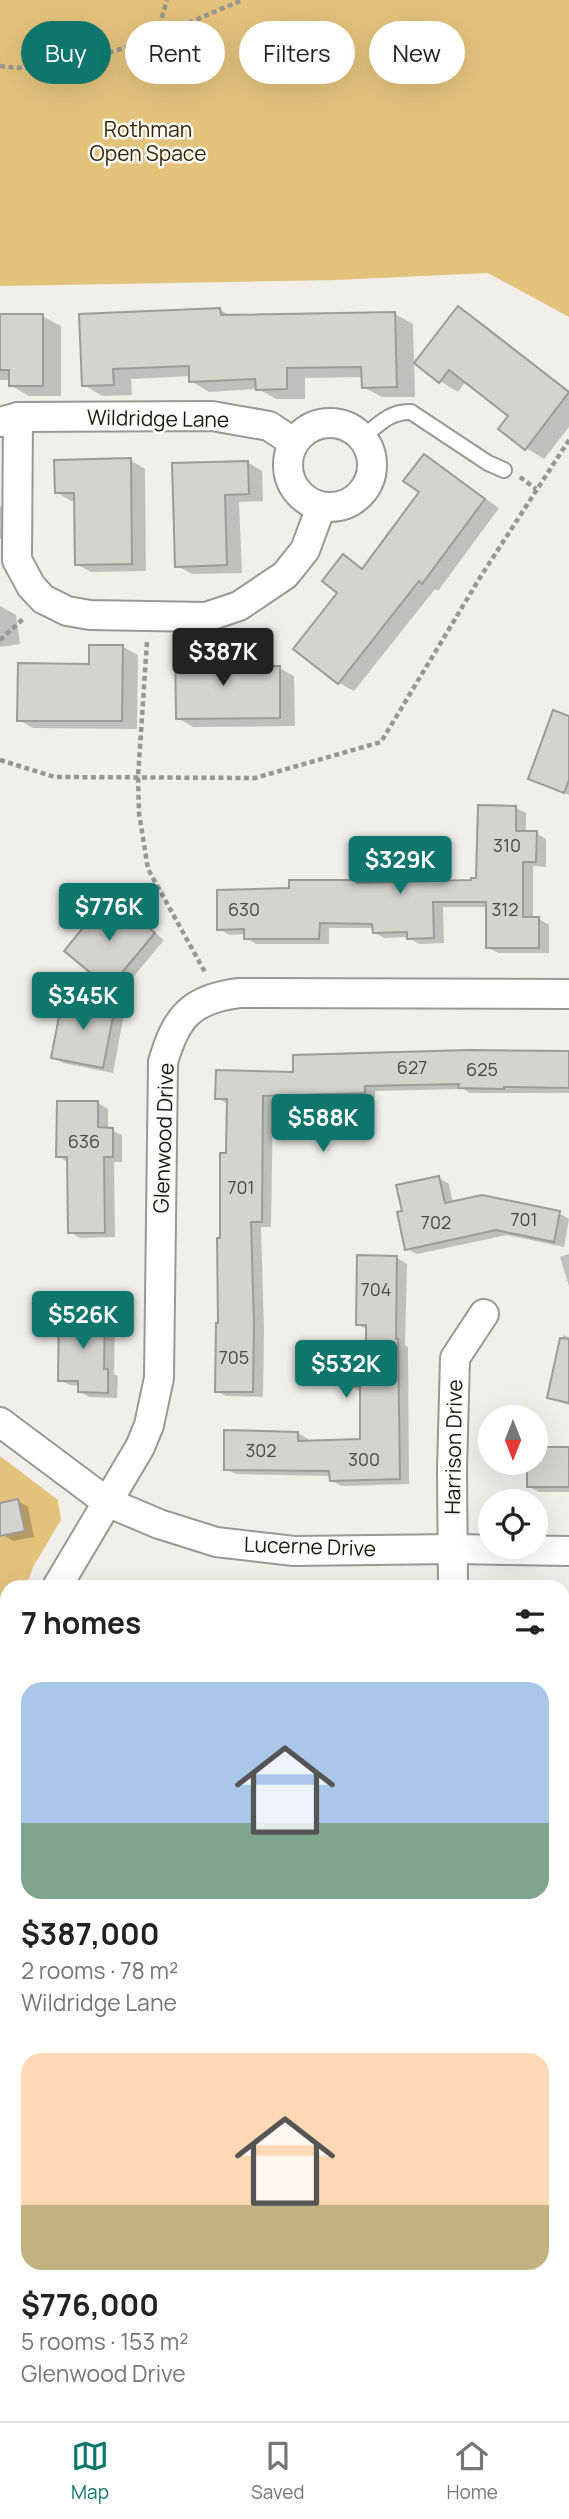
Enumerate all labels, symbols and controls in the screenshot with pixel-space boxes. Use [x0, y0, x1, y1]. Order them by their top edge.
chip: Buy [21, 21, 111, 84]
chip: Rent [125, 21, 225, 84]
chip: Filters [239, 21, 355, 84]
chip: New [369, 21, 465, 84]
park label: Rothman Open Space [90, 115, 206, 167]
street label: Wildridge Lane [87, 403, 229, 433]
pin: $387K [174, 628, 272, 688]
text: $387K [188, 635, 258, 667]
house number: 310 [493, 833, 521, 857]
pin: $329K [351, 836, 449, 896]
text: $329K [365, 843, 435, 875]
pin: $776K [60, 884, 158, 943]
text: $776K [75, 890, 143, 922]
house number: 630 [228, 897, 260, 921]
house number: 312 [491, 897, 519, 921]
pin: $345K [34, 972, 132, 1032]
text: $345K [48, 979, 118, 1011]
house number: 627 [397, 1055, 427, 1079]
house number: 625 [466, 1057, 498, 1081]
street label: Glenwood Drive [146, 1062, 180, 1214]
pin: $588K [274, 1094, 372, 1154]
text: $588K [288, 1101, 358, 1133]
house number: 636 [68, 1129, 100, 1153]
house number: 701 [227, 1175, 255, 1199]
house number: 701 [510, 1207, 538, 1231]
house number: 702 [421, 1210, 451, 1234]
house number: 704 [361, 1277, 391, 1301]
pin: $526K [34, 1292, 132, 1351]
text: $526K [48, 1298, 118, 1330]
pin: $532K [297, 1340, 395, 1400]
house number: 705 [219, 1345, 249, 1369]
text: $532K [311, 1347, 381, 1379]
street label: Harrison Drive [438, 1379, 468, 1515]
north arrow [478, 1405, 548, 1475]
map controls [478, 1405, 548, 1559]
house number: 302 [245, 1438, 277, 1462]
house number: 300 [348, 1447, 380, 1471]
button: locate [478, 1489, 548, 1559]
street label: Lucerne Drive [243, 1530, 377, 1562]
text: 7 homes [21, 1602, 141, 1643]
icon: filters [511, 1603, 549, 1641]
icon: home [222, 1727, 348, 1853]
text: $387,000 [21, 1913, 160, 1954]
text: 2 rooms · 78 m² [21, 1954, 178, 1986]
text: Wildridge Lane [21, 1986, 177, 2018]
icon: home [222, 2098, 348, 2224]
text: $776,000 [21, 2284, 159, 2325]
text: 5 rooms · 153 m² [21, 2325, 188, 2357]
text: Glenwood Drive [21, 2357, 186, 2389]
tab: Map [71, 2437, 109, 2505]
tab: Saved [251, 2437, 305, 2505]
tab: Home [447, 2437, 498, 2505]

